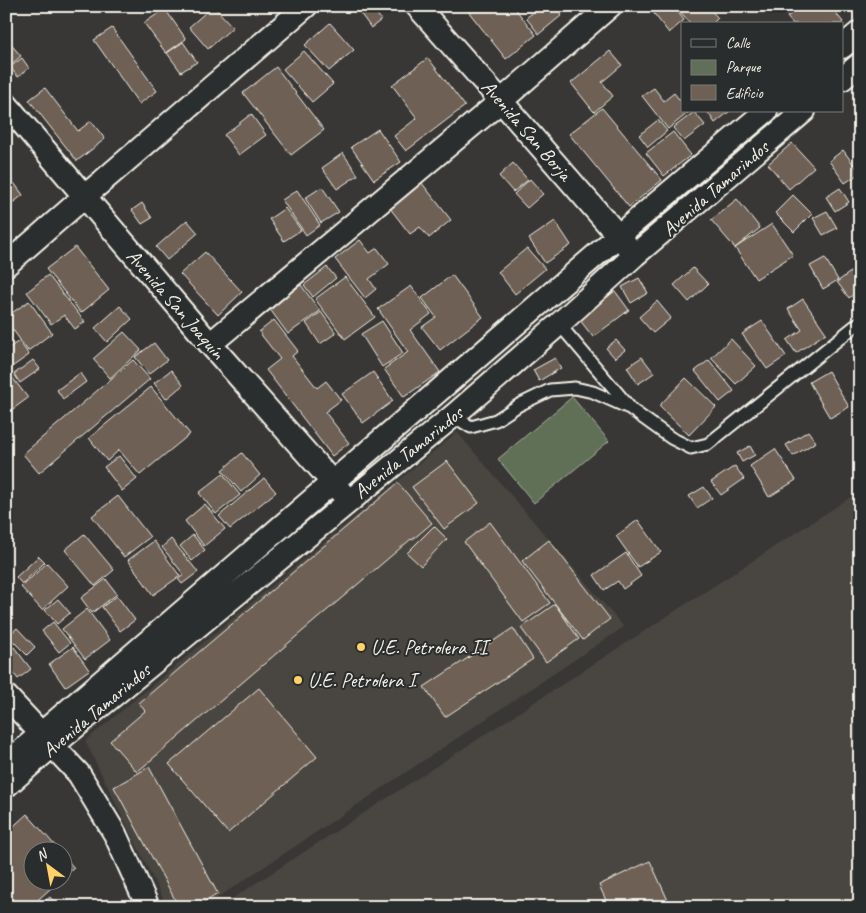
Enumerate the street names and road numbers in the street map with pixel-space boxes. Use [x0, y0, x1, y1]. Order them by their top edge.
street label: Avenida San Borja [476, 75, 578, 187]
street label: Avenida Tamarindos [657, 134, 776, 242]
street label: Avenida San Joaquín [121, 244, 231, 365]
street label: Avenida Tamarindos [348, 399, 470, 504]
street label: Avenida Tamarindos [37, 656, 157, 763]

